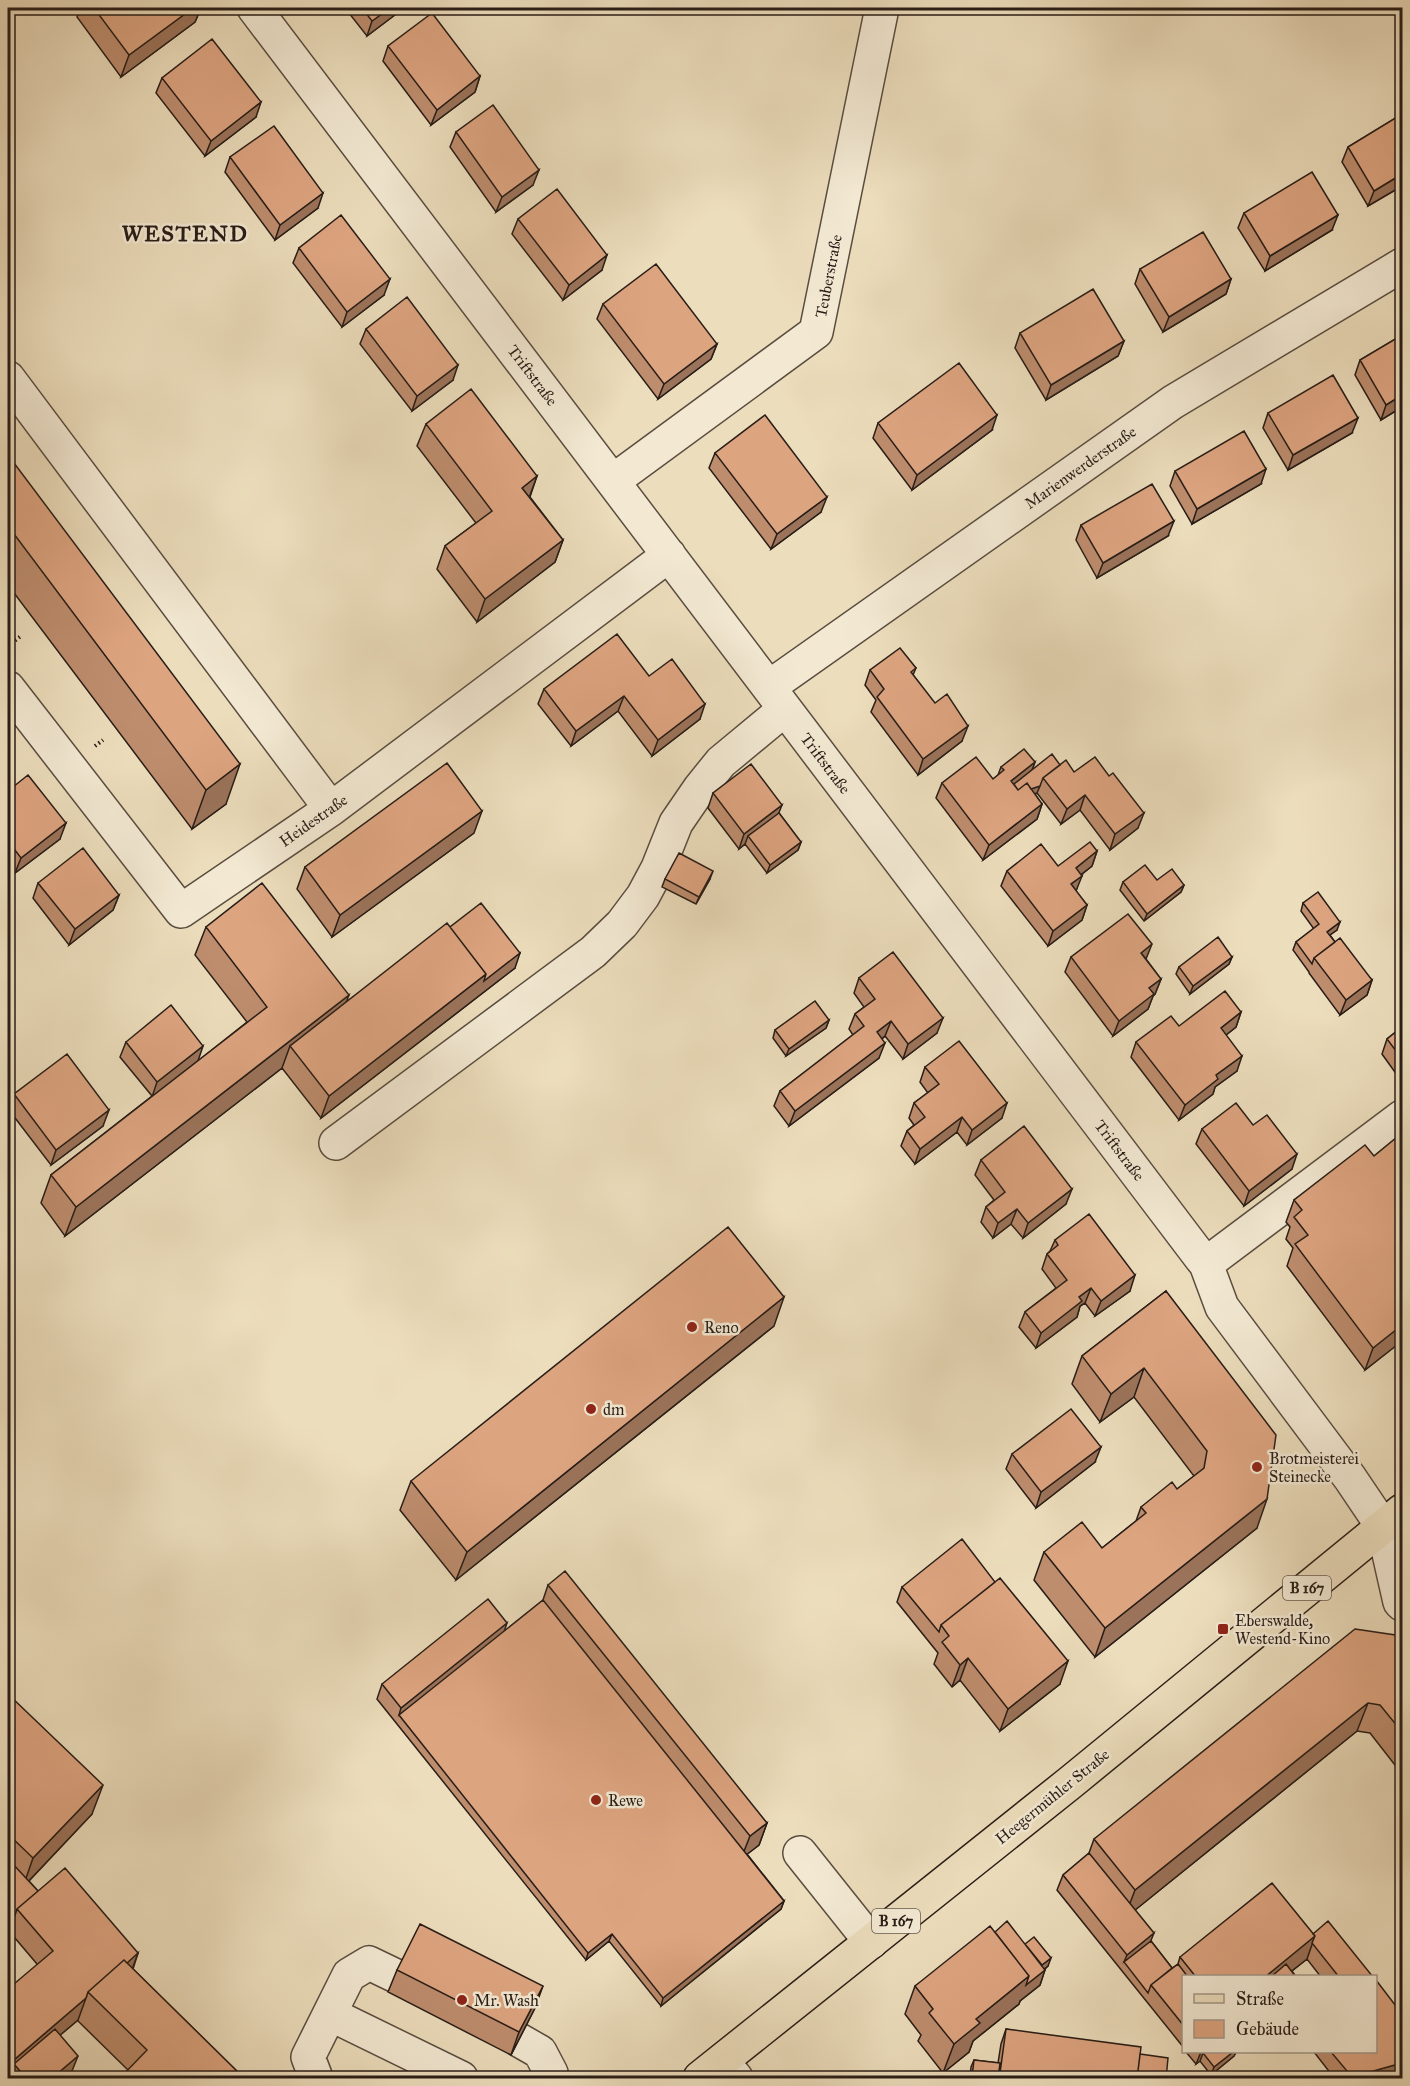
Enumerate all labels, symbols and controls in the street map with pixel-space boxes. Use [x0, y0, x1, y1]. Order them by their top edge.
district label: WESTEND [122, 220, 248, 247]
street label: Teuberstraße [811, 232, 846, 319]
street label: Triftstraße [504, 341, 562, 410]
street label: Marienwerderstraße [1021, 422, 1140, 513]
street label: Triftstraße [797, 729, 855, 798]
street label: Heidestraße [276, 790, 351, 851]
street label: Triftstraße [1091, 1116, 1149, 1185]
place label: Reno [704, 1318, 739, 1337]
marker: Reno [685, 1320, 699, 1334]
place label: dm [603, 1400, 625, 1419]
marker: dm [584, 1402, 598, 1416]
place label: Brotmeisterei Steinecke [1269, 1449, 1359, 1486]
marker: Brotmeisterei Steinecke [1250, 1460, 1264, 1474]
road number: B 167 [1283, 1576, 1331, 1600]
place label: Eberswalde, Westend-Kino [1235, 1611, 1330, 1648]
marker: Eberswalde, Westend-Kino [1216, 1622, 1230, 1636]
street label: Heegermühler Straße [992, 1744, 1114, 1849]
place label: Rewe [608, 1791, 643, 1810]
marker: Rewe [589, 1793, 603, 1807]
road number: B 167 [872, 1909, 920, 1933]
legend [1182, 1975, 1377, 2053]
text: Straße [1236, 1988, 1284, 2010]
place label: Mr. Wash [474, 1991, 539, 2010]
marker: Mr. Wash [455, 1993, 469, 2007]
text: Gebäude [1236, 2018, 1299, 2040]

